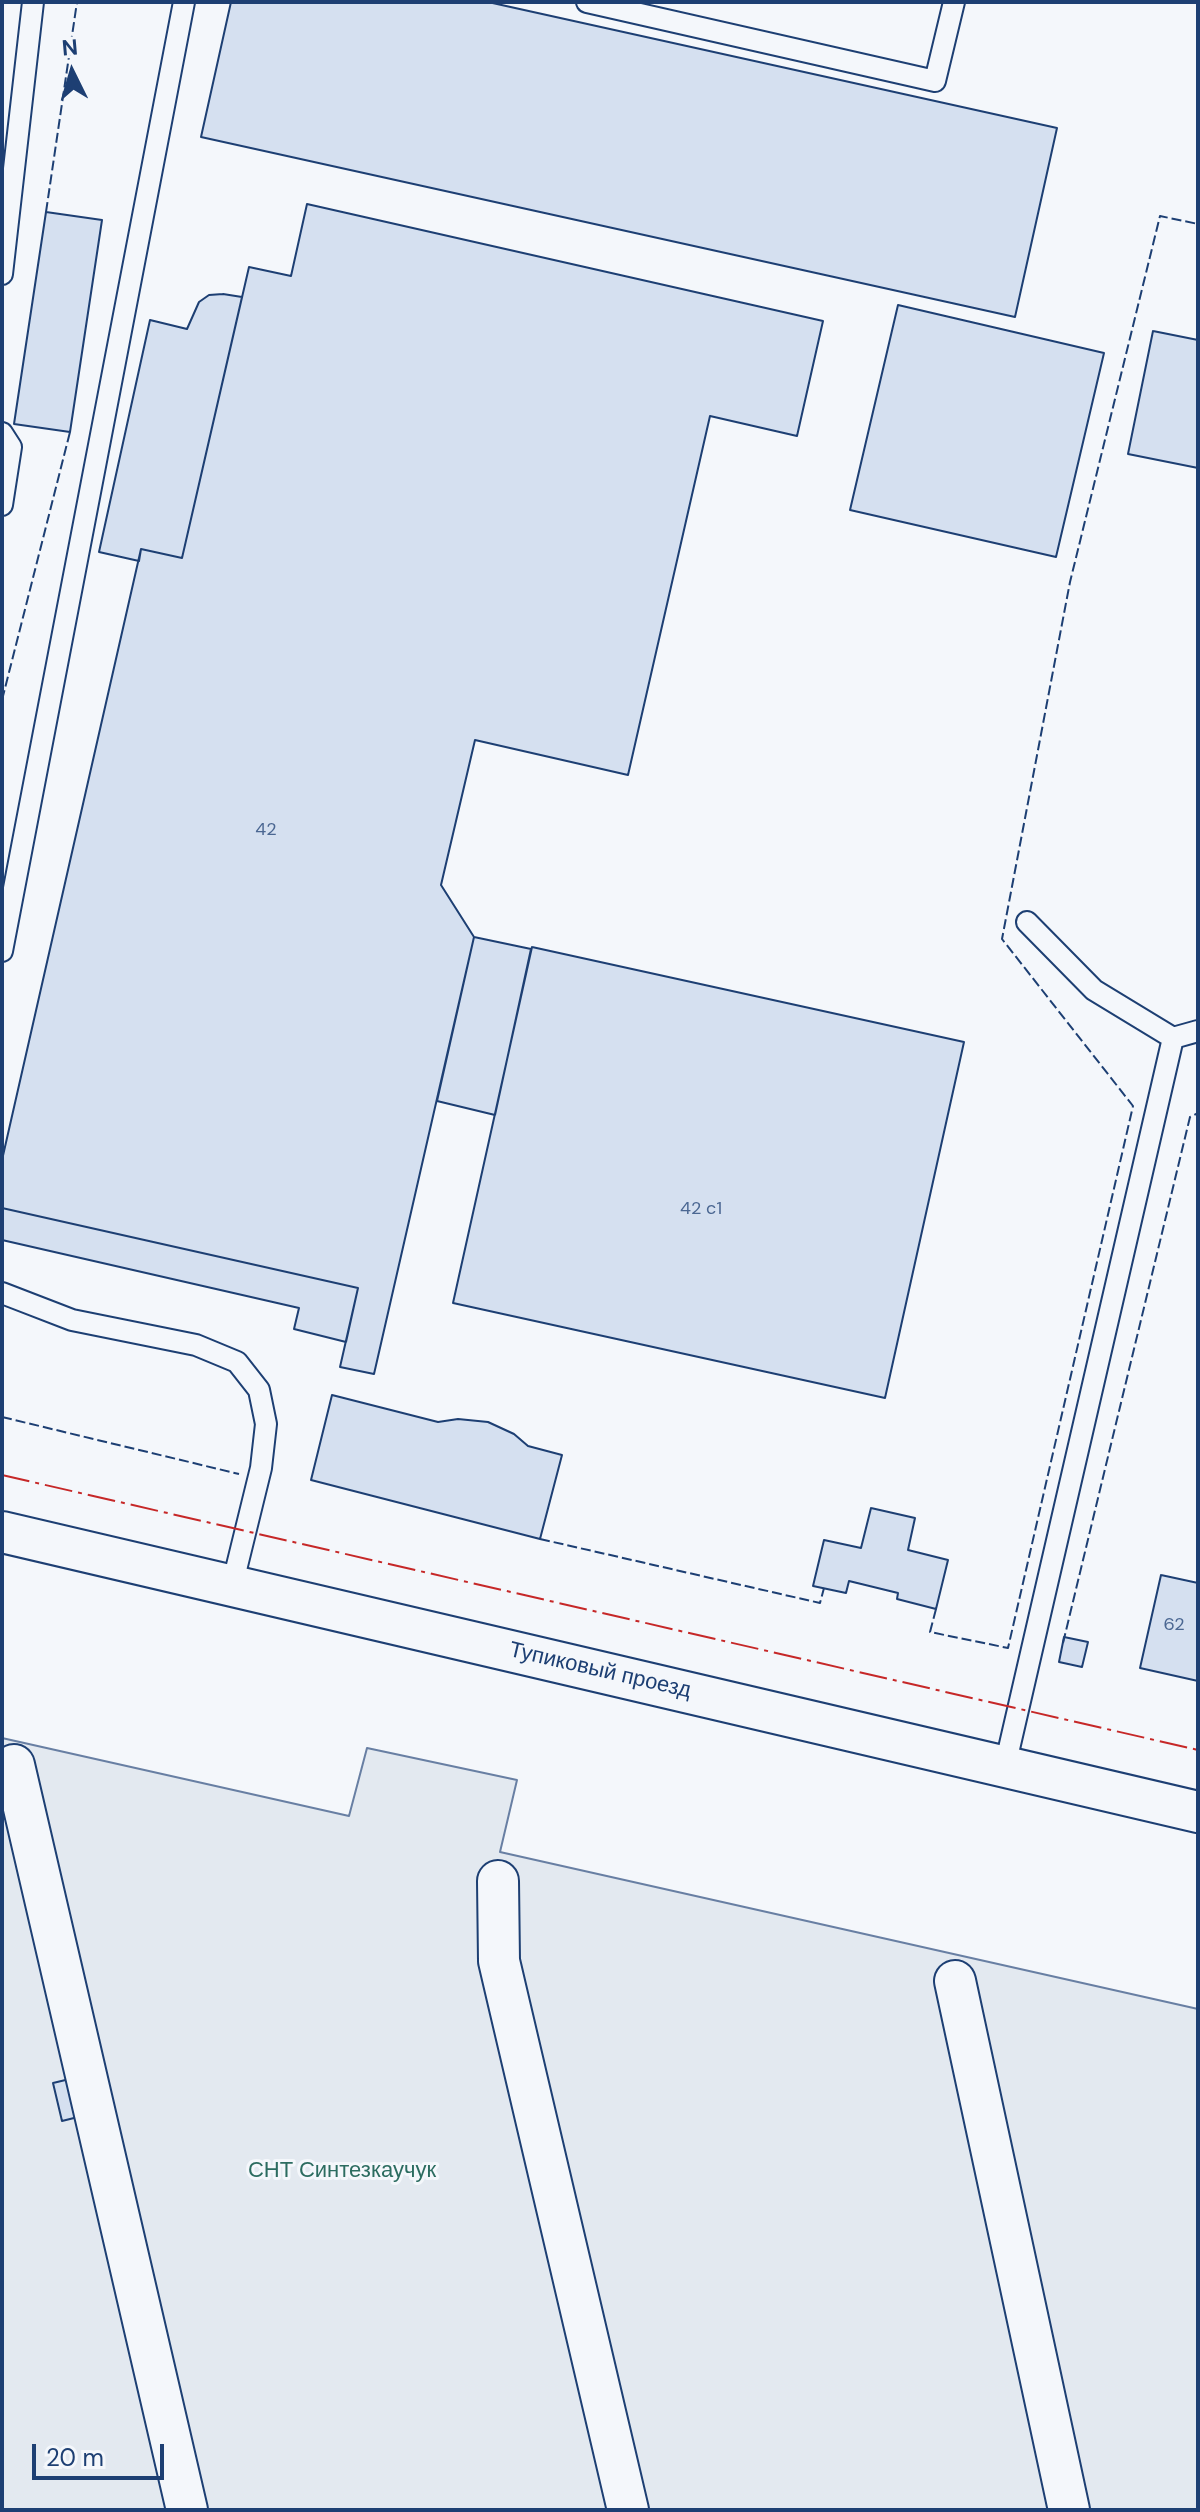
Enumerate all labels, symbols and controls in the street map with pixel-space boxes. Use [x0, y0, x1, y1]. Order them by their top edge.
north arrow [32, 32, 112, 112]
text: N [61, 32, 79, 63]
house number: 42 [255, 819, 277, 841]
house number: 42 c1 [680, 1198, 722, 1220]
house number: 62 [1163, 1614, 1185, 1636]
street label: Тупиковый проезд [507, 1637, 693, 1705]
park label: СНТ Синтезкаучук [248, 2158, 436, 2184]
scale bar [36, 2428, 168, 2478]
text: 20 m [46, 2442, 104, 2473]

